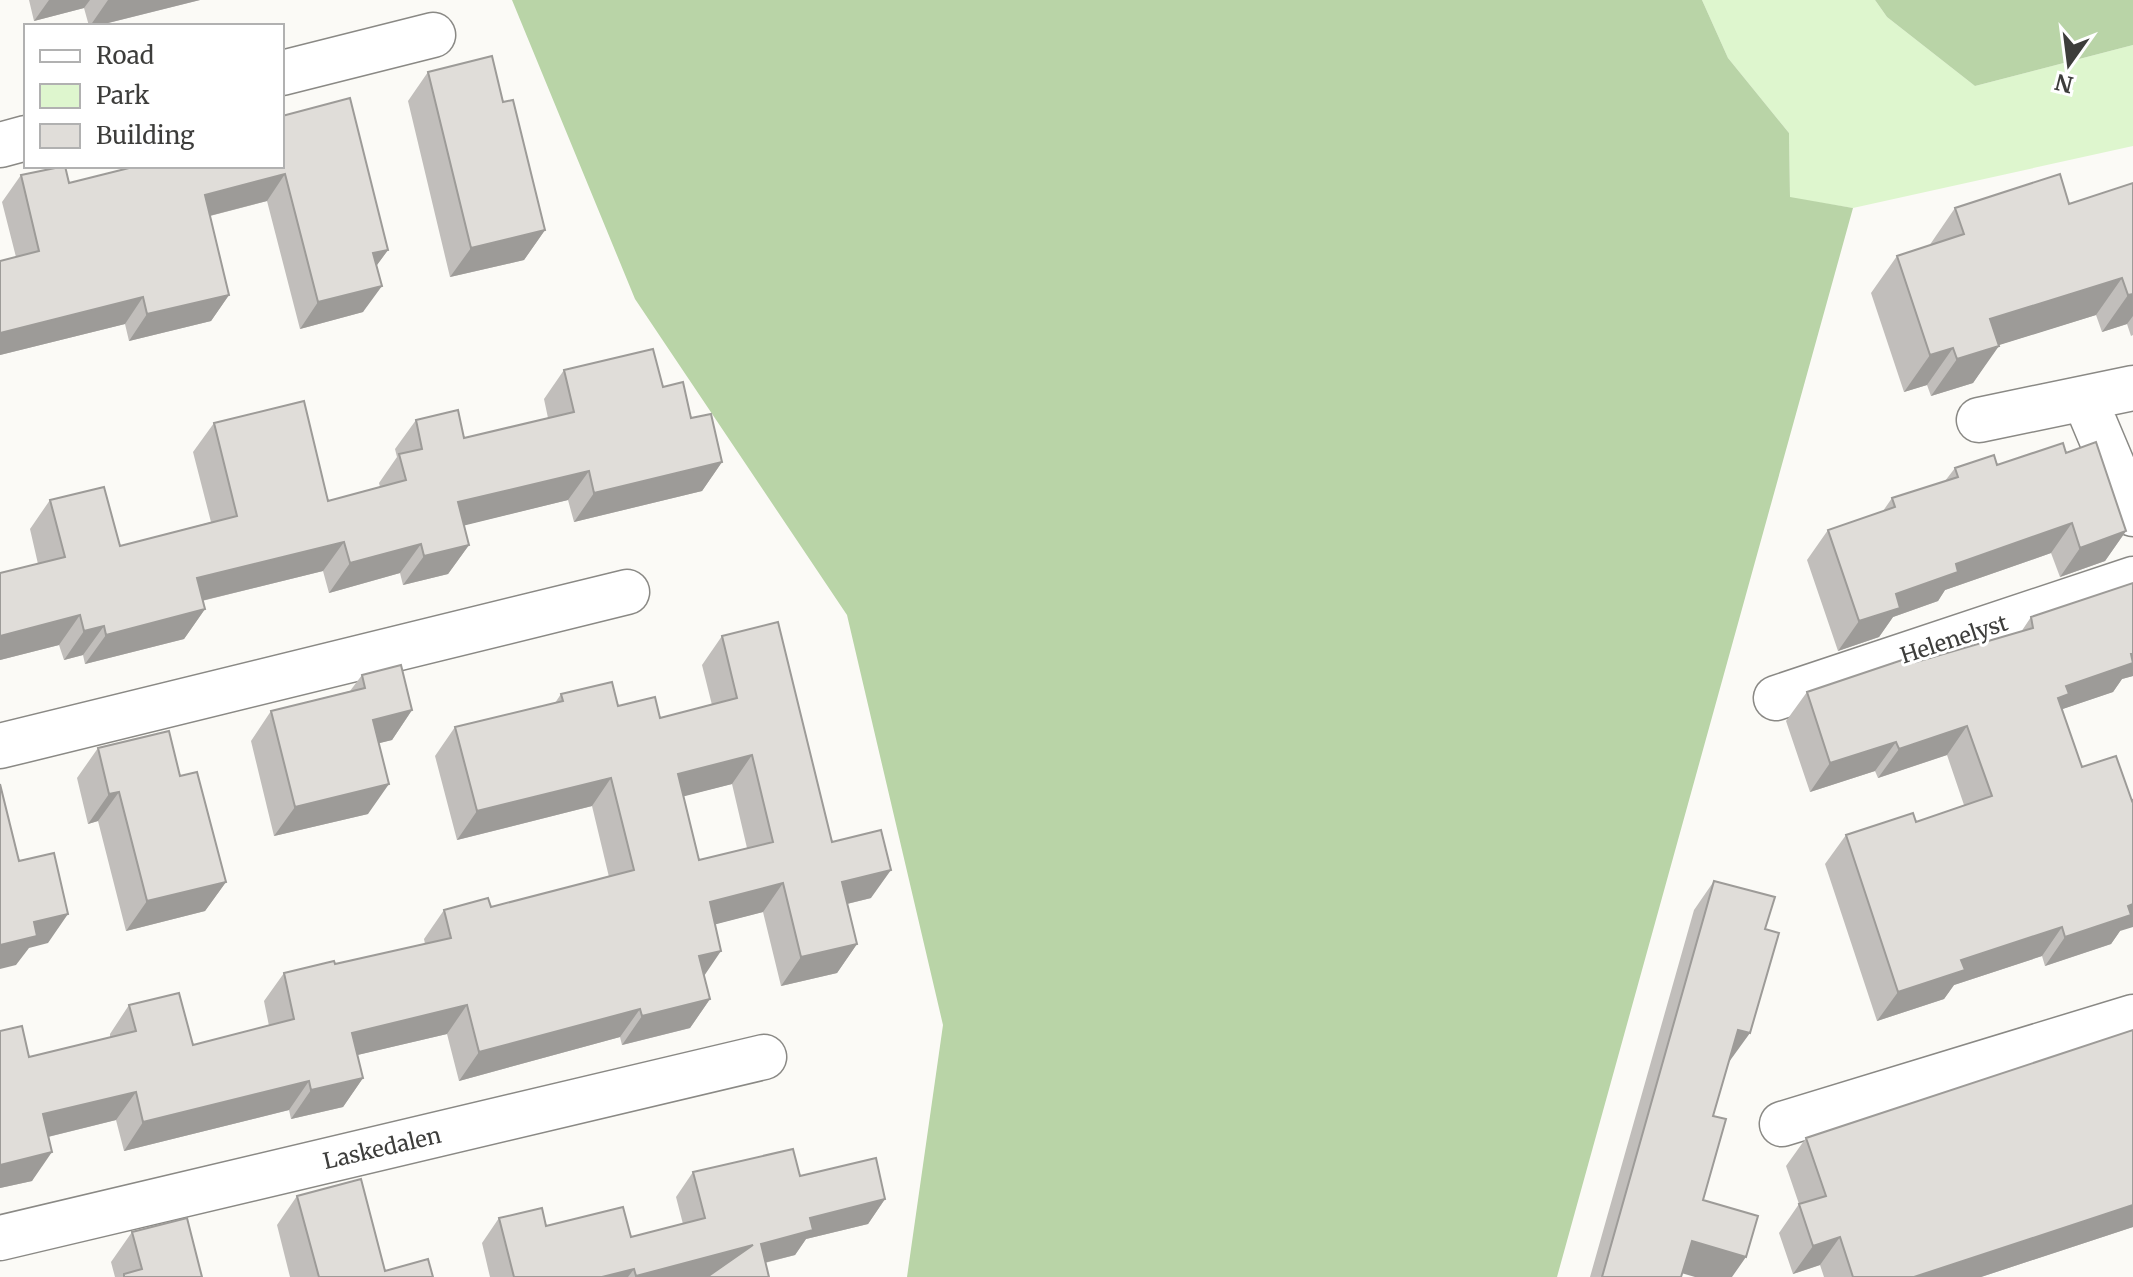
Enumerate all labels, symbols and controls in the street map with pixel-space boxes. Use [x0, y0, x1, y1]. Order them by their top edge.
legend [24, 24, 284, 168]
north arrow [2029, 24, 2109, 104]
text: Road [96, 40, 154, 71]
text: N [2052, 68, 2076, 99]
text: Park [96, 80, 150, 111]
text: Building [96, 120, 195, 151]
street label: Helenelyst [1897, 608, 2012, 670]
street label: Laskedalen [320, 1121, 444, 1175]

